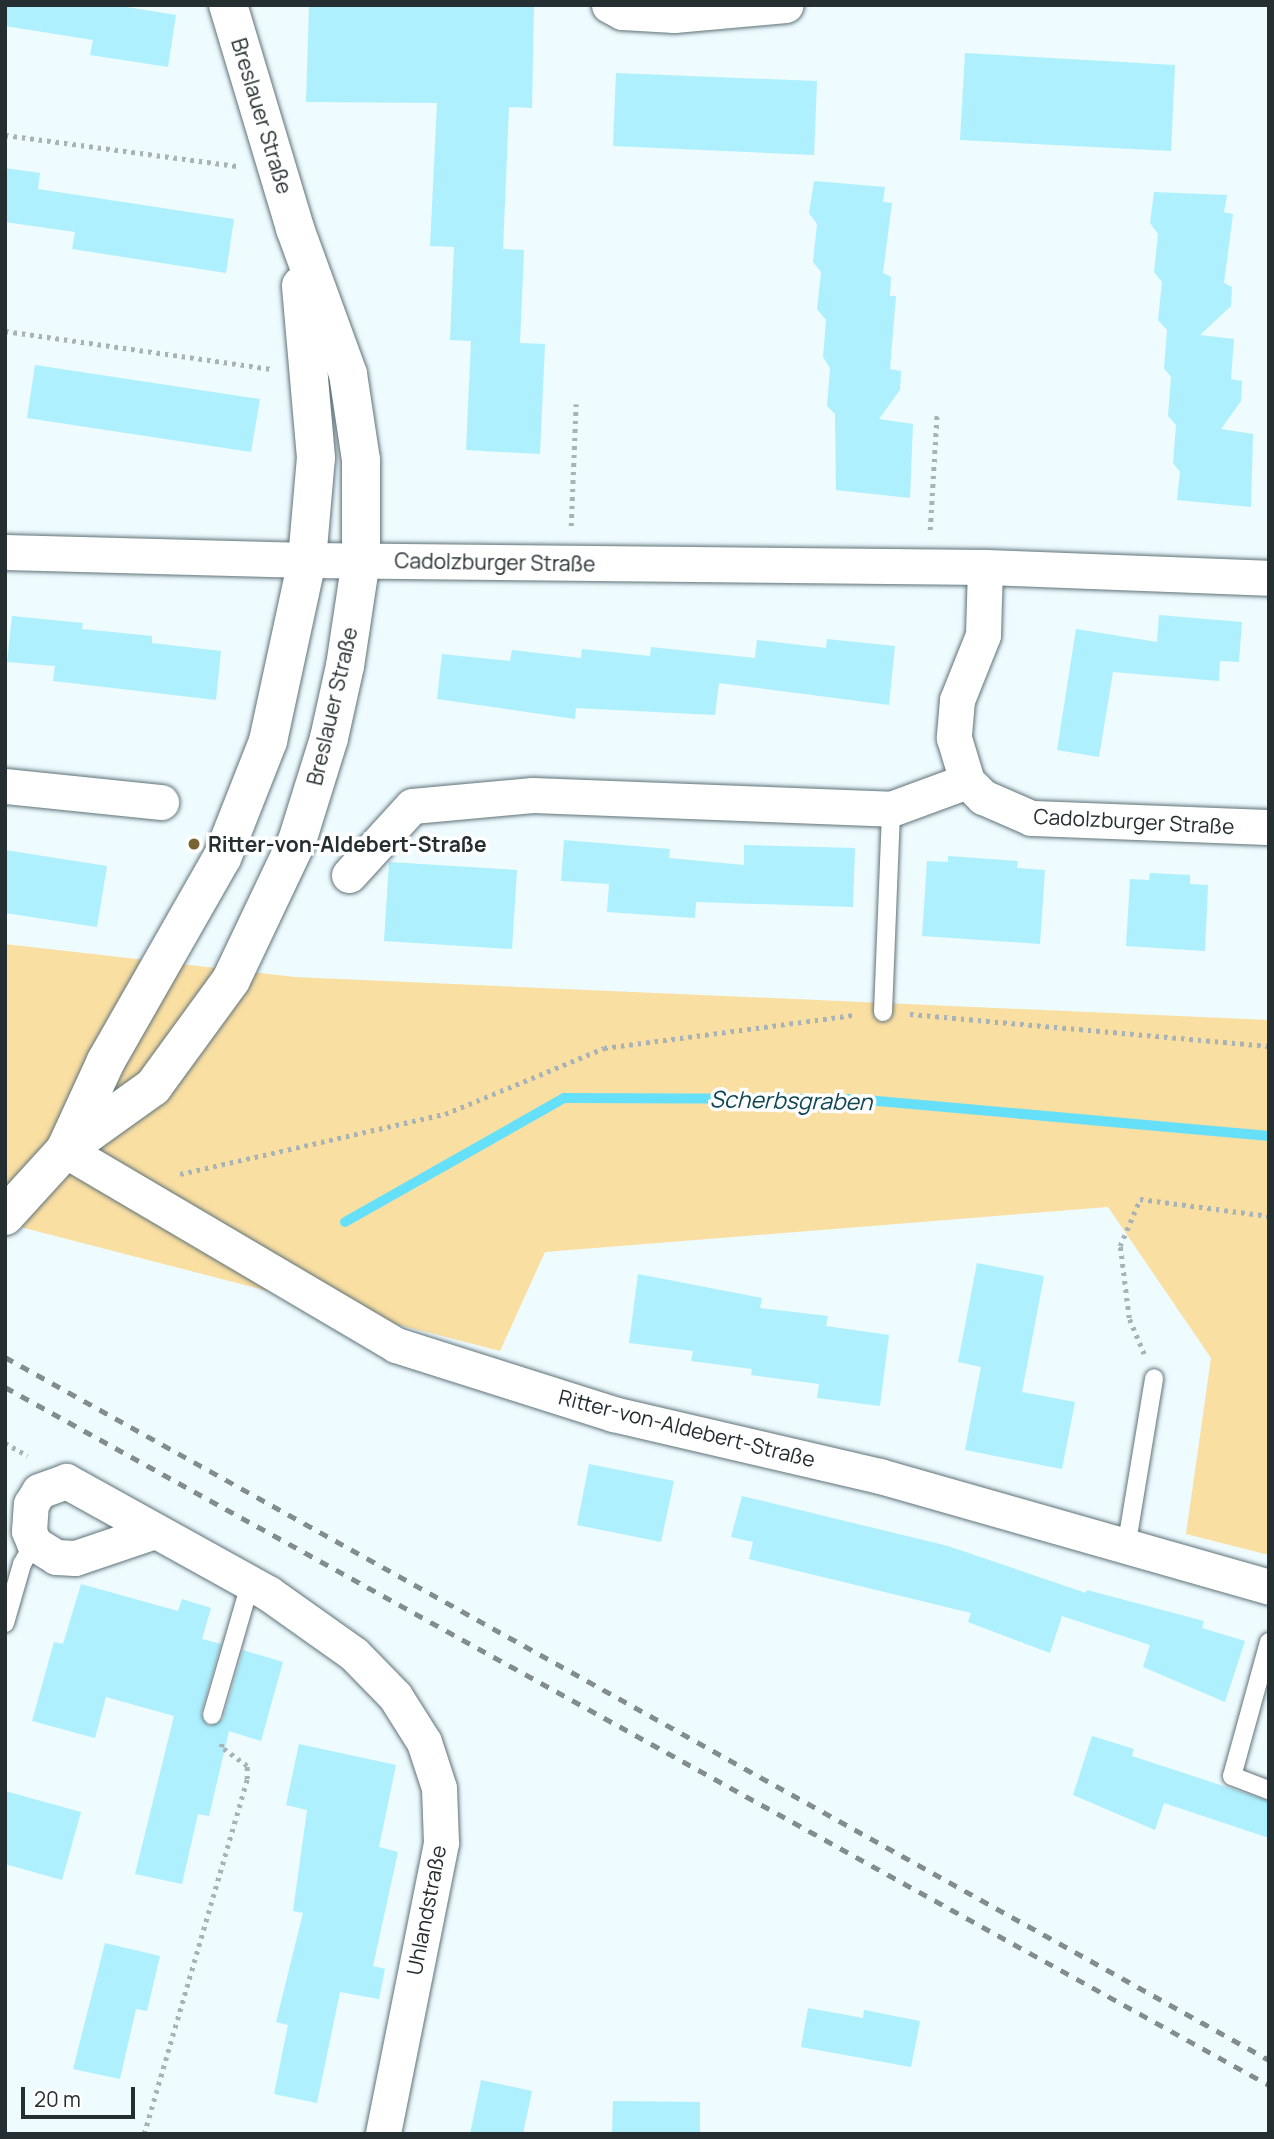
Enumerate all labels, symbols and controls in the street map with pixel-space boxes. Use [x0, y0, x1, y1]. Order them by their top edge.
street label: Breslauer Straße [226, 35, 298, 197]
street label: Cadolzburger Straße [394, 548, 596, 576]
street label: Breslauer Straße [302, 624, 362, 788]
street label: Cadolzburger Straße [1033, 803, 1235, 839]
place label: Ritter-von-Aldebert-Straße [208, 831, 487, 857]
marker: Ritter-von-Aldebert-Straße [186, 836, 202, 852]
water label: Scherbsgraben [710, 1085, 872, 1115]
street label: Ritter-von-Aldebert-Straße [556, 1384, 818, 1472]
street label: Uhlandstraße [401, 1843, 451, 1977]
scale bar [24, 2072, 138, 2116]
text: 20 m [34, 2085, 81, 2113]

